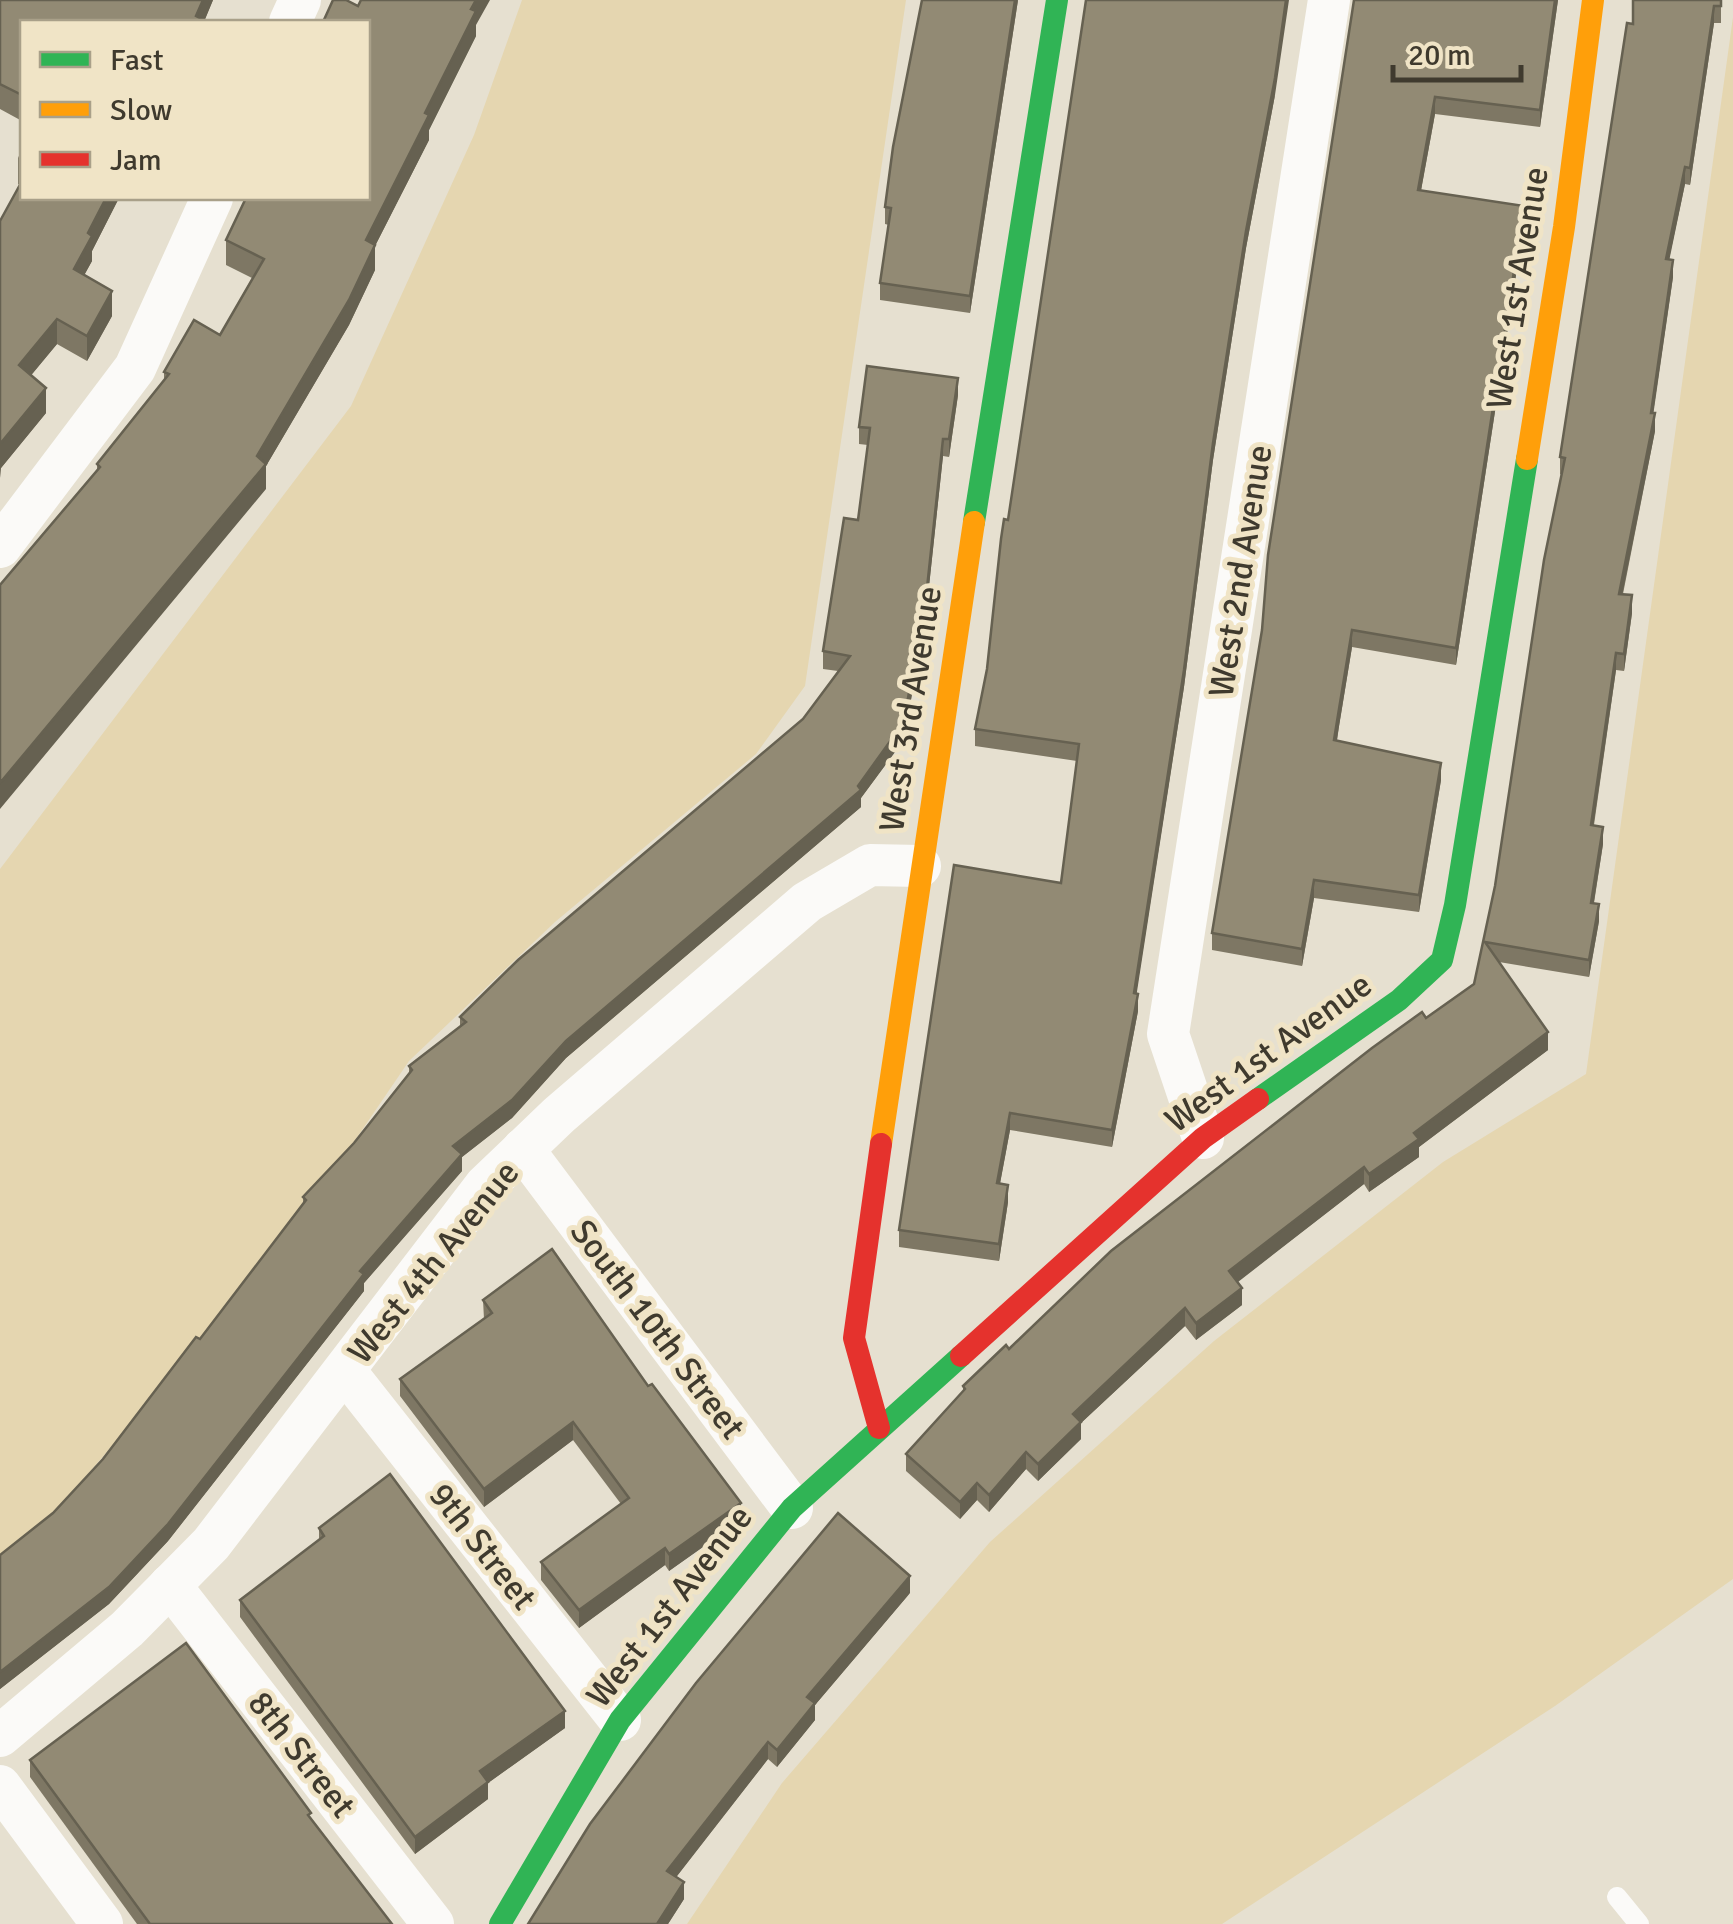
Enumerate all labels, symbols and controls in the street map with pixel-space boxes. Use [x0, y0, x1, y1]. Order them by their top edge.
legend [20, 20, 370, 200]
scale bar [1393, 20, 1520, 82]
text: 20 m [1408, 37, 1471, 74]
text: Fast [110, 42, 163, 79]
text: Slow [110, 92, 172, 129]
text: Jam [110, 142, 162, 179]
street label: West 1st Avenue [1477, 164, 1558, 412]
street label: West 2nd Avenue [1199, 442, 1282, 700]
street label: West 3rd Avenue [870, 583, 951, 835]
street label: West 1st Avenue [1157, 963, 1380, 1142]
street label: West 4th Avenue [338, 1152, 528, 1372]
street label: South 10th Street [561, 1211, 754, 1448]
street label: 9th Street [420, 1474, 545, 1618]
street label: West 1st Avenue [577, 1497, 762, 1716]
street label: 8th Street [239, 1682, 364, 1826]

